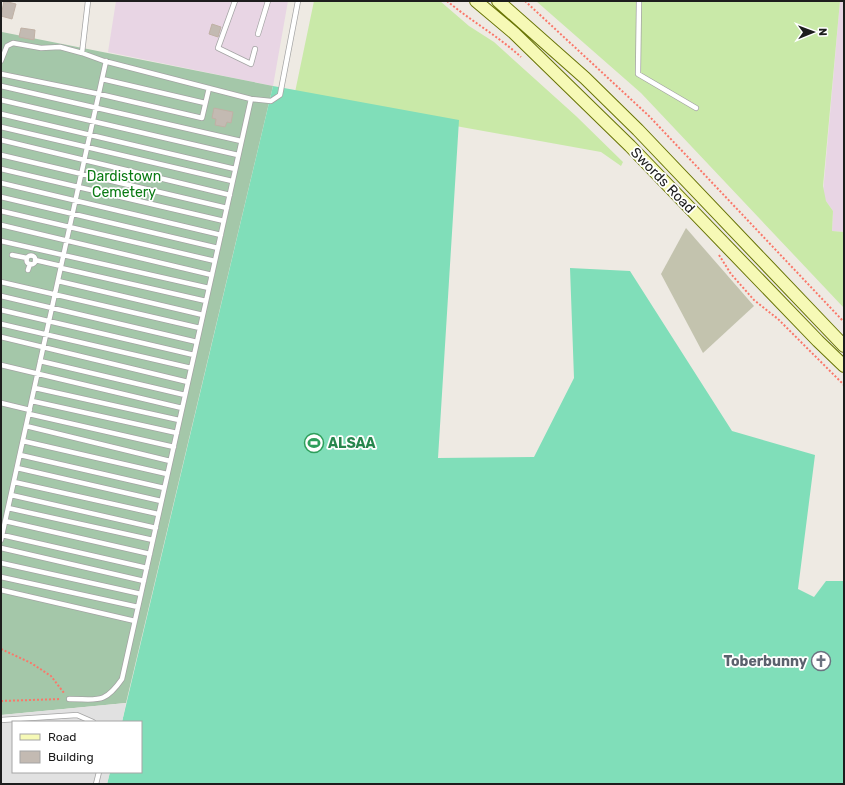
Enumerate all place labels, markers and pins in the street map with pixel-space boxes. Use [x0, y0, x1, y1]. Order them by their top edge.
sports icon: ALSAA [303, 432, 325, 454]
place label: ALSAA [328, 435, 376, 452]
church icon: Toberbunny [810, 650, 832, 672]
place label: Toberbunny [723, 653, 808, 670]

